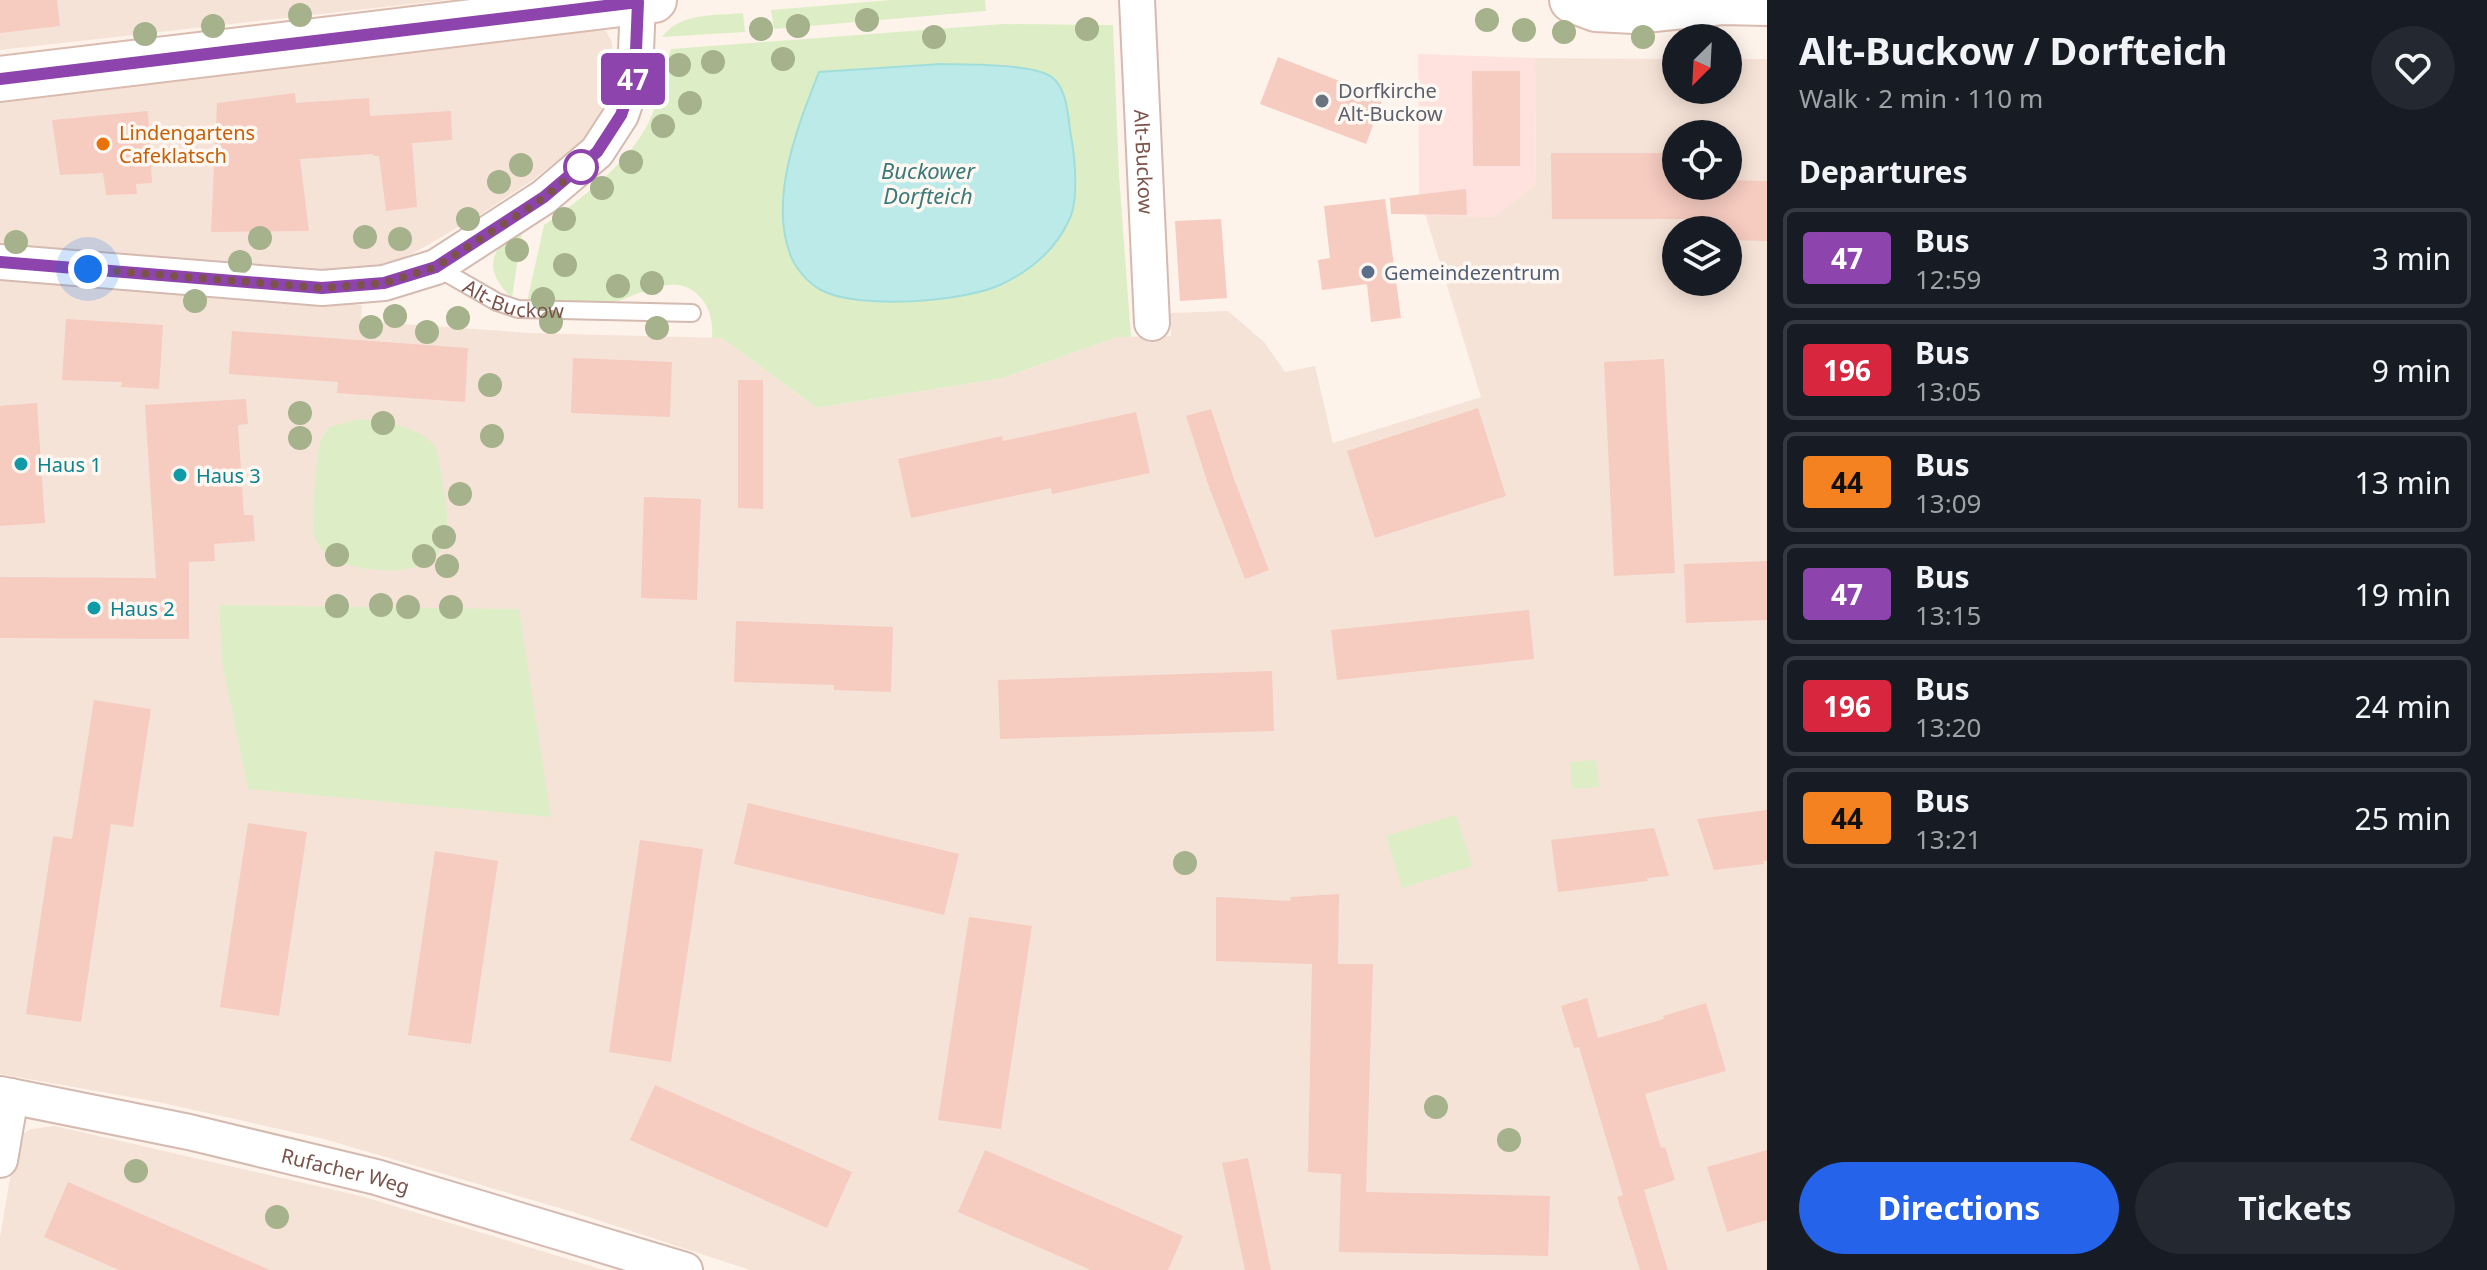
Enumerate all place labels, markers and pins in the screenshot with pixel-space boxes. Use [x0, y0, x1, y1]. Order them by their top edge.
place label: Dorfkirche Alt-Buckow [1338, 77, 1443, 127]
marker: Dorfkirche Alt-Buckow [1313, 92, 1331, 110]
place label: Lindengartens Cafeklatsch [119, 119, 255, 169]
marker: Lindengartens Cafeklatsch [94, 135, 112, 153]
unlabelled marker [564, 150, 598, 184]
place label: Gemeindezentrum [1384, 259, 1560, 286]
marker: Gemeindezentrum [1359, 263, 1377, 281]
place label: Haus 1 [37, 451, 102, 478]
marker: Haus 1 [12, 455, 30, 473]
place label: Haus 3 [196, 462, 261, 489]
marker: Haus 3 [171, 466, 189, 484]
place label: Haus 2 [110, 595, 175, 622]
marker: Haus 2 [85, 599, 103, 617]

